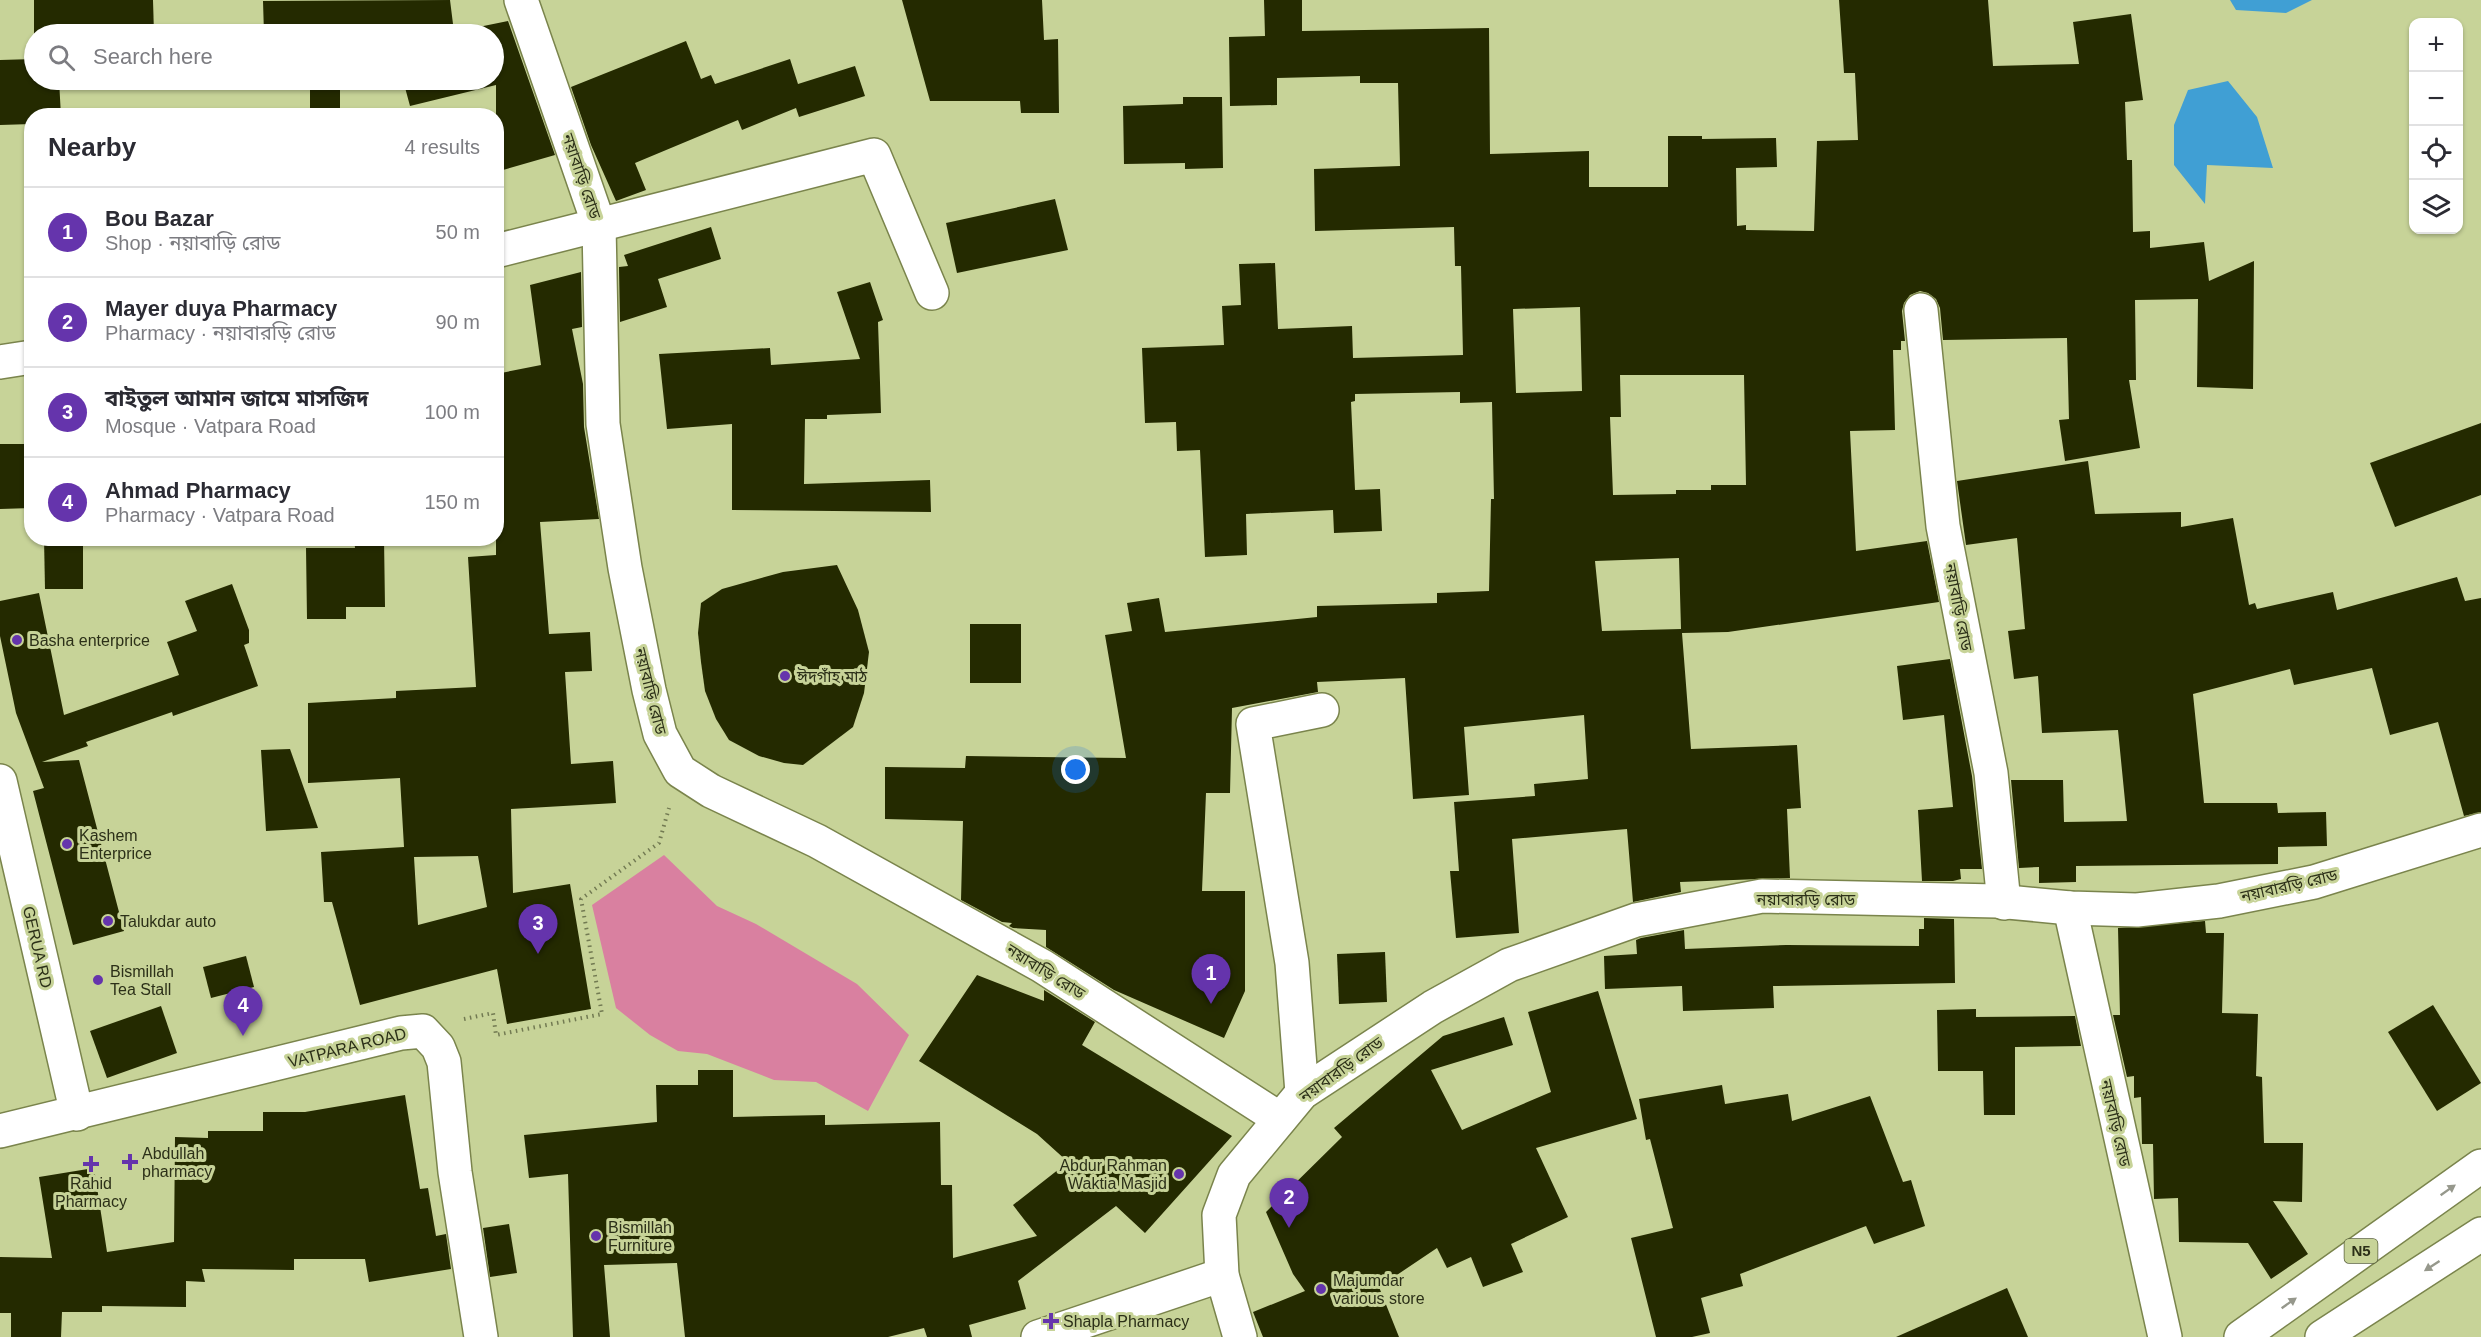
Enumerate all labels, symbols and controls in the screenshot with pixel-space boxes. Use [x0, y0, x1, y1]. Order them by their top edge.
map controls [2409, 18, 2463, 234]
button: + [2409, 18, 2463, 72]
search box [24, 24, 504, 90]
icon: search [45, 41, 78, 74]
text: Search here [93, 44, 213, 69]
button: − [2409, 72, 2463, 126]
button: locate [2409, 126, 2463, 180]
street label: নয়াবাড়ি রোড [559, 130, 605, 221]
text: Nearby [48, 132, 136, 162]
text: 4 results [404, 136, 480, 158]
button: layers [2409, 180, 2463, 234]
text: Bou Bazar [105, 206, 214, 231]
text: 1 [62, 221, 73, 243]
text: 50 m [436, 221, 480, 243]
text: Shop · নয়াবাড়ি রোড [105, 232, 280, 254]
text: Mayer duya Pharmacy [105, 296, 337, 321]
text: 2 [62, 311, 73, 333]
text: 90 m [436, 311, 480, 333]
text: Pharmacy · নয়াবারড়ি রোড [105, 322, 336, 344]
text: বাইতুল আমান জামে মাসজিদ [105, 386, 368, 411]
text: 3 [62, 401, 73, 423]
text: 100 m [424, 401, 480, 423]
text: Mosque · Vatpara Road [105, 415, 316, 437]
text: Ahmad Pharmacy [105, 478, 291, 503]
text: 4 [62, 491, 73, 513]
text: 150 m [424, 491, 480, 513]
text: Pharmacy · Vatpara Road [105, 504, 335, 526]
street label: নয়াবাড়ি রোড [1942, 561, 1976, 653]
place label: Basha enterprice [29, 632, 150, 649]
marker: Basha enterprice [10, 633, 24, 647]
street label: নয়াবাড়ি রোড [631, 645, 671, 737]
place label: ঈদগাঁহ মাঠ [796, 667, 868, 685]
marker: ঈদগাঁহ মাঠ [778, 669, 792, 683]
your location [1061, 755, 1090, 784]
place label: Kashem Enterprice [79, 827, 152, 862]
marker: Kashem Enterprice [60, 837, 74, 851]
street label: নয়াবারড়ি রোড [2238, 865, 2339, 905]
street label: নয়াবারড়ি রোড [1756, 890, 1856, 908]
street label: GERUA RD [20, 904, 55, 990]
pin: 3 [518, 904, 558, 954]
place label: Talukdar auto [120, 913, 216, 930]
marker: Talukdar auto [101, 914, 115, 928]
street label: নয়াবাড়ি রোড [1003, 939, 1089, 1002]
pin: 1 [1192, 954, 1230, 1004]
place label: Bismillah Tea Stall [110, 963, 174, 998]
marker: Bismillah Tea Stall [91, 973, 105, 987]
pin: 4 [224, 986, 262, 1036]
street label: VATPARA ROAD [286, 1025, 408, 1070]
street label: নয়াবারড়ি রোড [1295, 1032, 1387, 1106]
street label: নয়াবাড়ি রোড [2097, 1077, 2135, 1169]
place label: Abdullah pharmacy [142, 1145, 212, 1180]
marker: Abdullah pharmacy [123, 1155, 137, 1169]
marker: Rahid Pharmacy [84, 1157, 98, 1171]
place label: Abdur Rahman Waktia Masjid [1059, 1157, 1167, 1192]
marker: Abdur Rahman Waktia Masjid [1172, 1167, 1186, 1181]
place label: Rahid Pharmacy [55, 1175, 127, 1210]
pin: 2 [1270, 1178, 1308, 1228]
one-way arrow [2439, 1184, 2455, 1196]
place label: Bismillah Furniture [608, 1219, 672, 1254]
marker: Bismillah Furniture [589, 1229, 603, 1243]
road number: N5 [2344, 1239, 2378, 1263]
one-way arrow [2424, 1260, 2440, 1271]
place label: Majumdar various store [1333, 1272, 1425, 1307]
marker: Majumdar various store [1314, 1282, 1328, 1296]
one-way arrow [2281, 1297, 2296, 1309]
place label: Shapla Pharmacy [1063, 1313, 1189, 1330]
marker: Shapla Pharmacy [1044, 1314, 1058, 1328]

